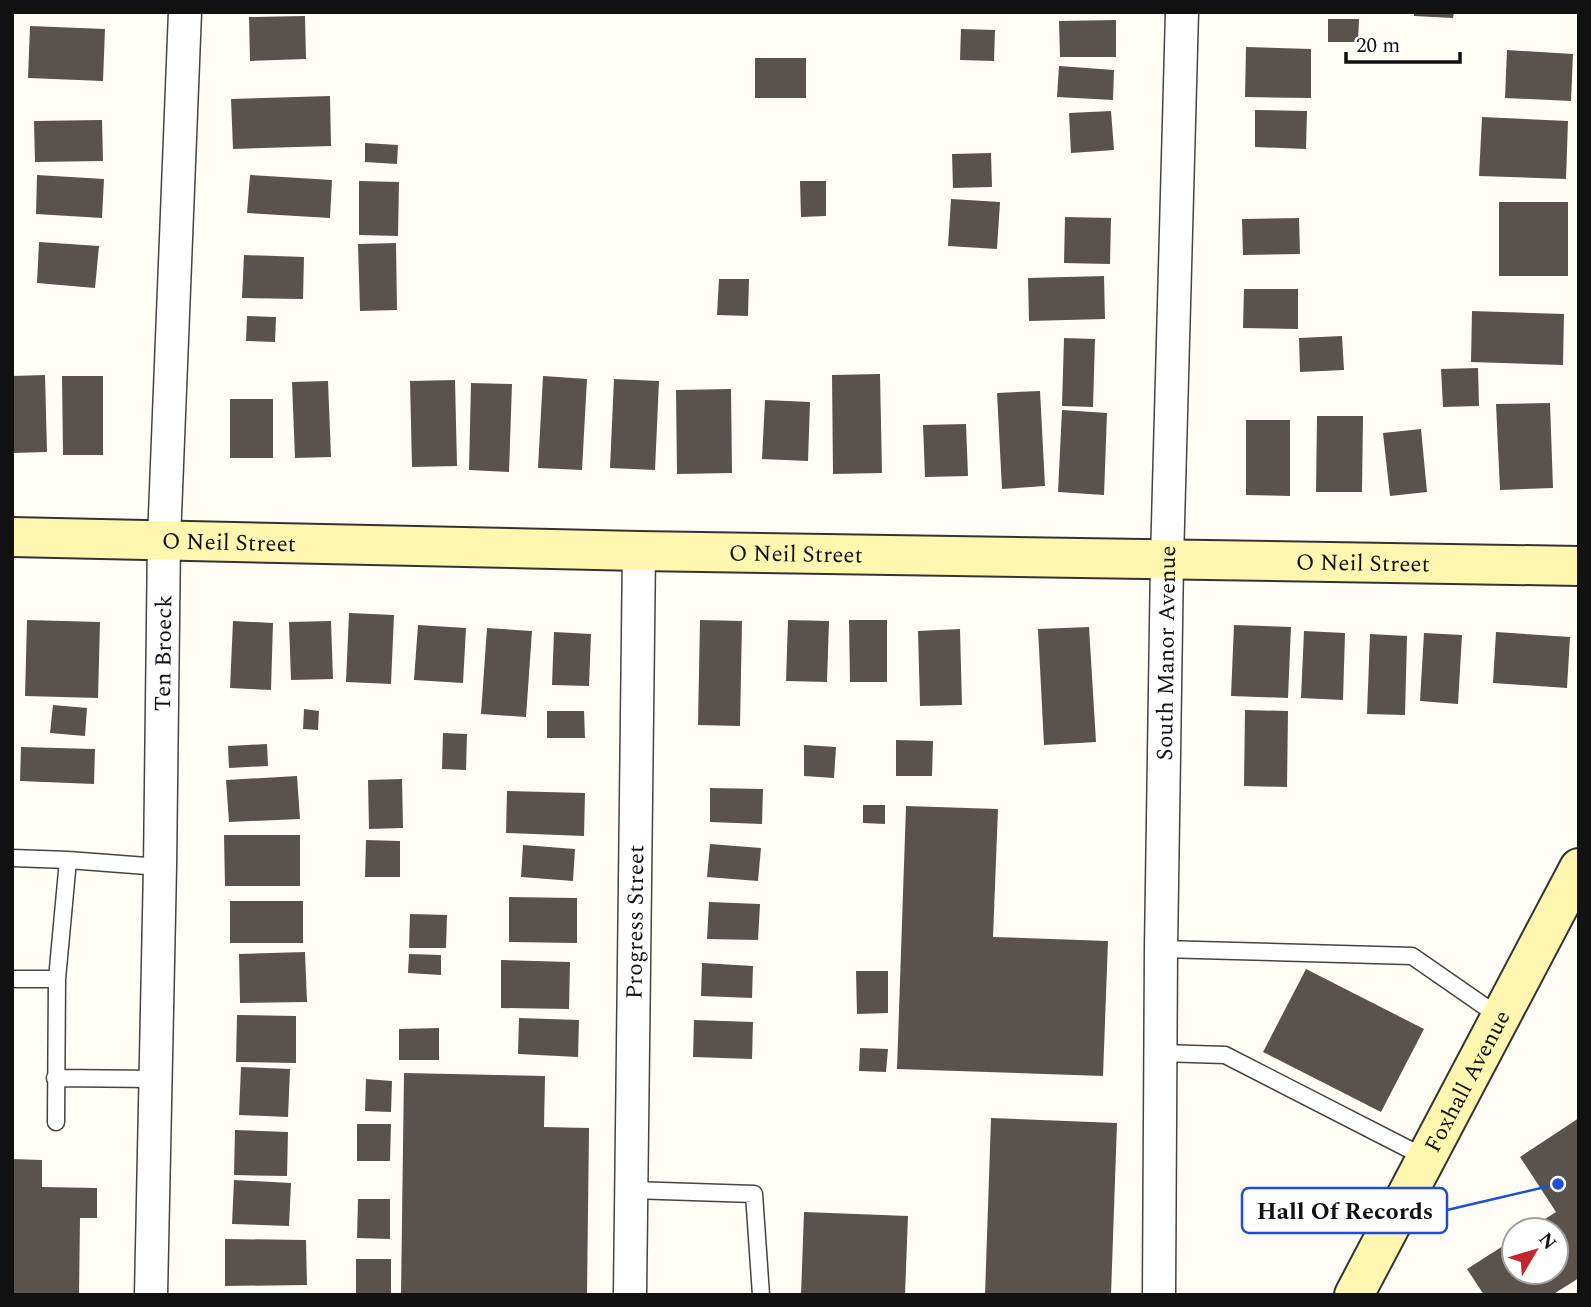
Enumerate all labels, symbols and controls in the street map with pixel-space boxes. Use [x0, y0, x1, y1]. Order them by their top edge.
scale bar [1346, 21, 1460, 65]
text: 20 m [1356, 30, 1400, 62]
street label: O Neil Street [162, 524, 296, 562]
street label: O Neil Street [729, 536, 863, 574]
street label: South Manor Avenue [1148, 545, 1186, 761]
street label: O Neil Street [1295, 545, 1430, 583]
street label: Ten Broeck [146, 595, 182, 712]
street label: Progress Street [618, 845, 654, 999]
street label: Foxhall Avenue [1416, 1004, 1520, 1159]
callout: Hall Of Records [1242, 1188, 1447, 1233]
text: Hall Of Records [1257, 1194, 1433, 1230]
north arrow [1500, 1216, 1570, 1286]
text: N [1531, 1226, 1563, 1256]

